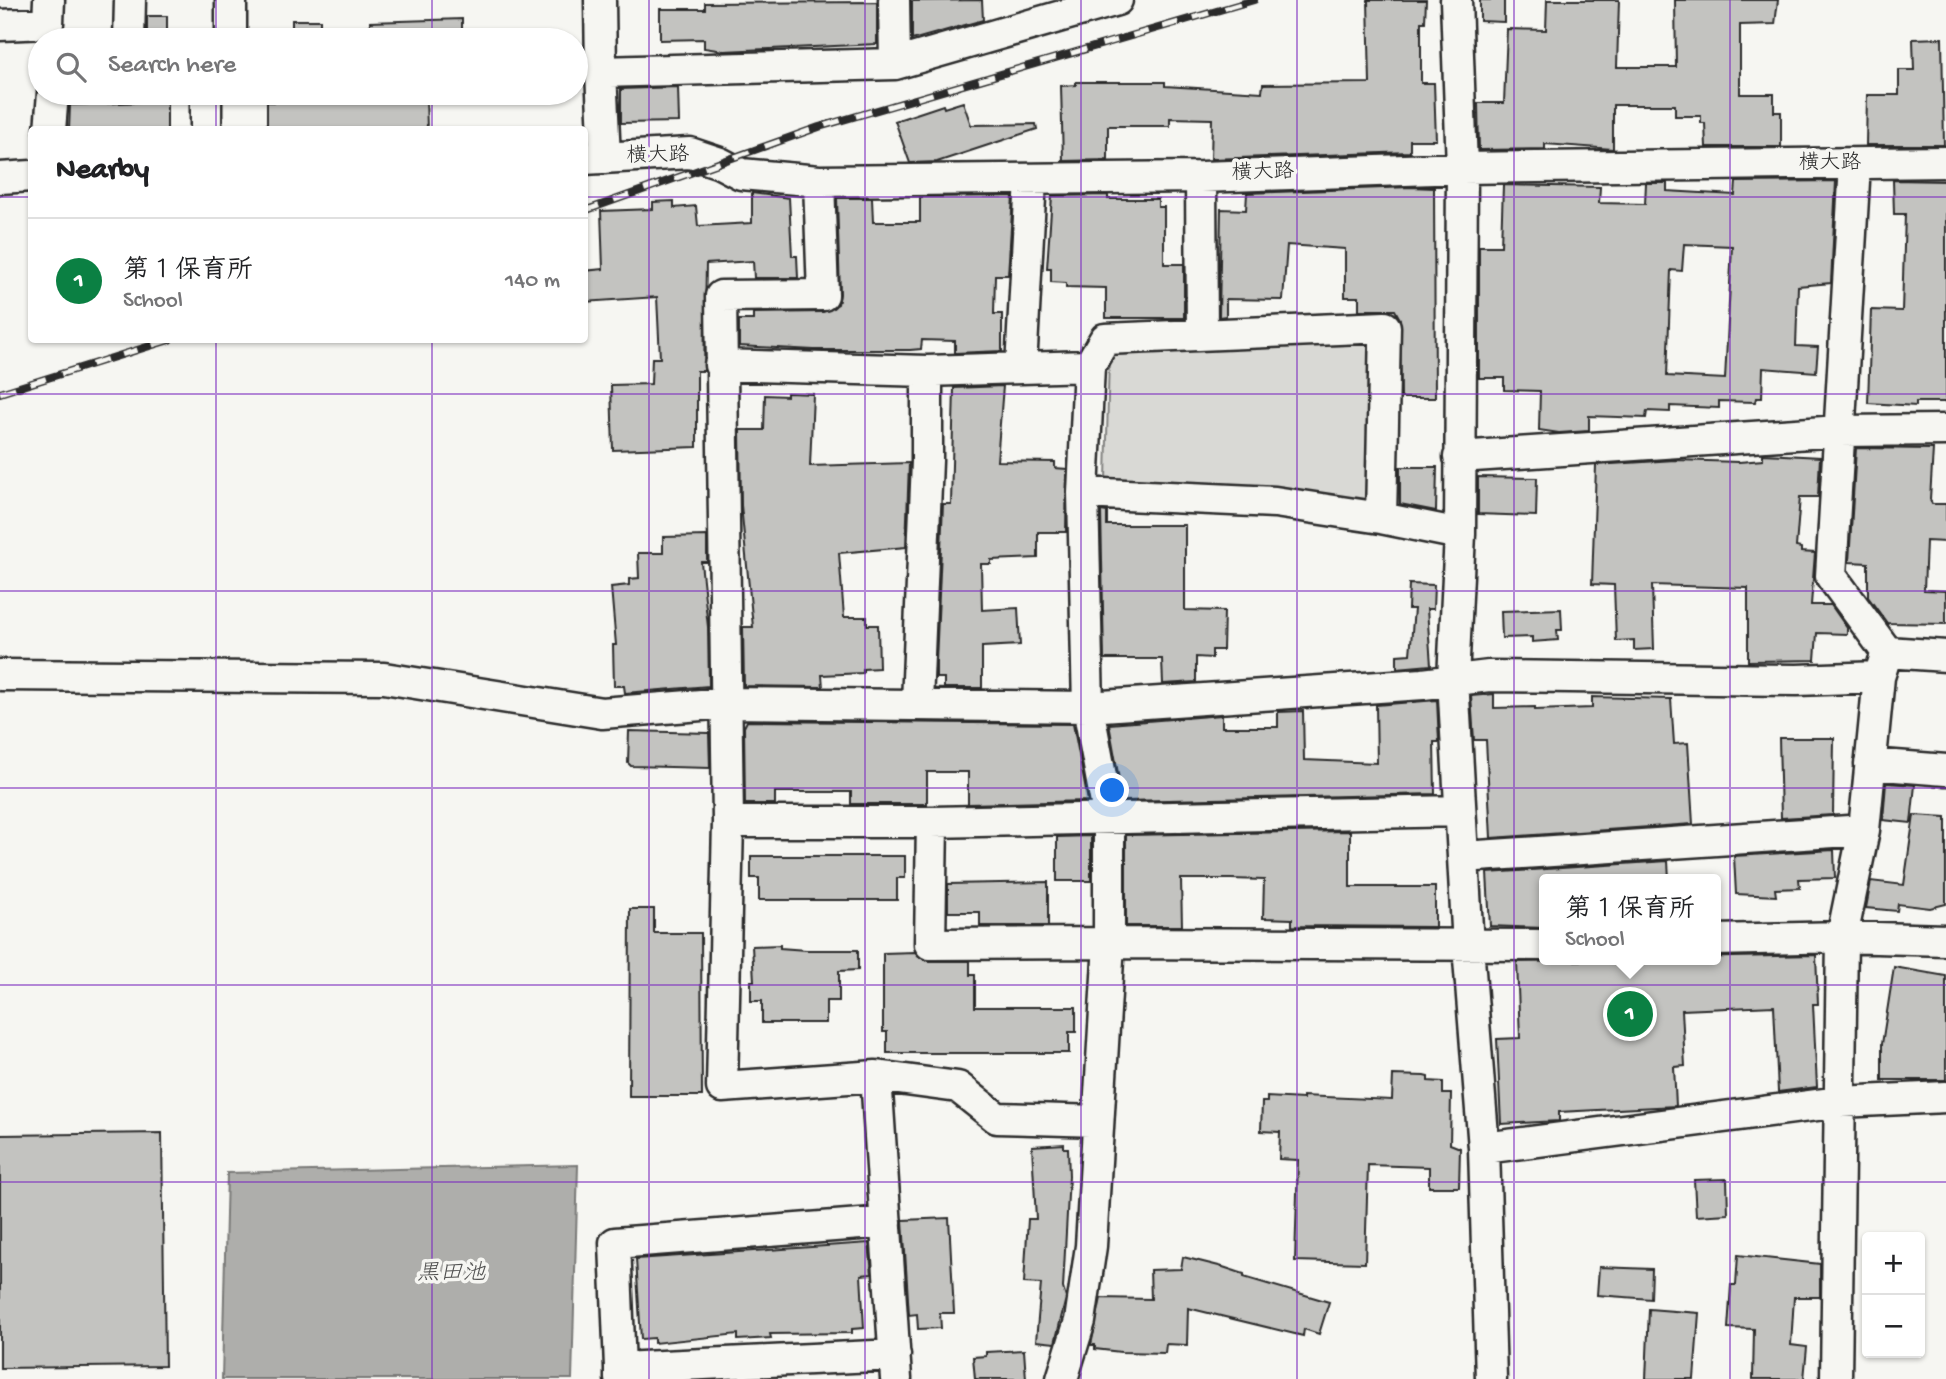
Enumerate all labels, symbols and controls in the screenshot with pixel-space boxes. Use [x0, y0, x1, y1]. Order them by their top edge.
search box [28, 28, 588, 105]
icon: search [52, 48, 90, 86]
text: Search here [108, 51, 236, 82]
street label: 横大路 [626, 143, 690, 170]
street label: 横大路 [1799, 151, 1862, 177]
text: Nearby [56, 154, 149, 189]
street label: 横大路 [1231, 159, 1295, 188]
text: 第１保育所 [123, 257, 253, 288]
text: 1 [74, 268, 84, 295]
text: 140 m [505, 268, 560, 295]
text: School [123, 288, 183, 315]
your location [1095, 773, 1129, 807]
popup [1539, 874, 1721, 965]
text: 第１保育所 [1565, 896, 1695, 927]
text: School [1565, 927, 1625, 954]
pin: 1 [1607, 988, 1653, 1040]
map controls [1862, 1232, 1925, 1358]
button: + [1862, 1232, 1925, 1295]
water label: 黒田池 [417, 1260, 487, 1288]
button: − [1862, 1295, 1925, 1358]

